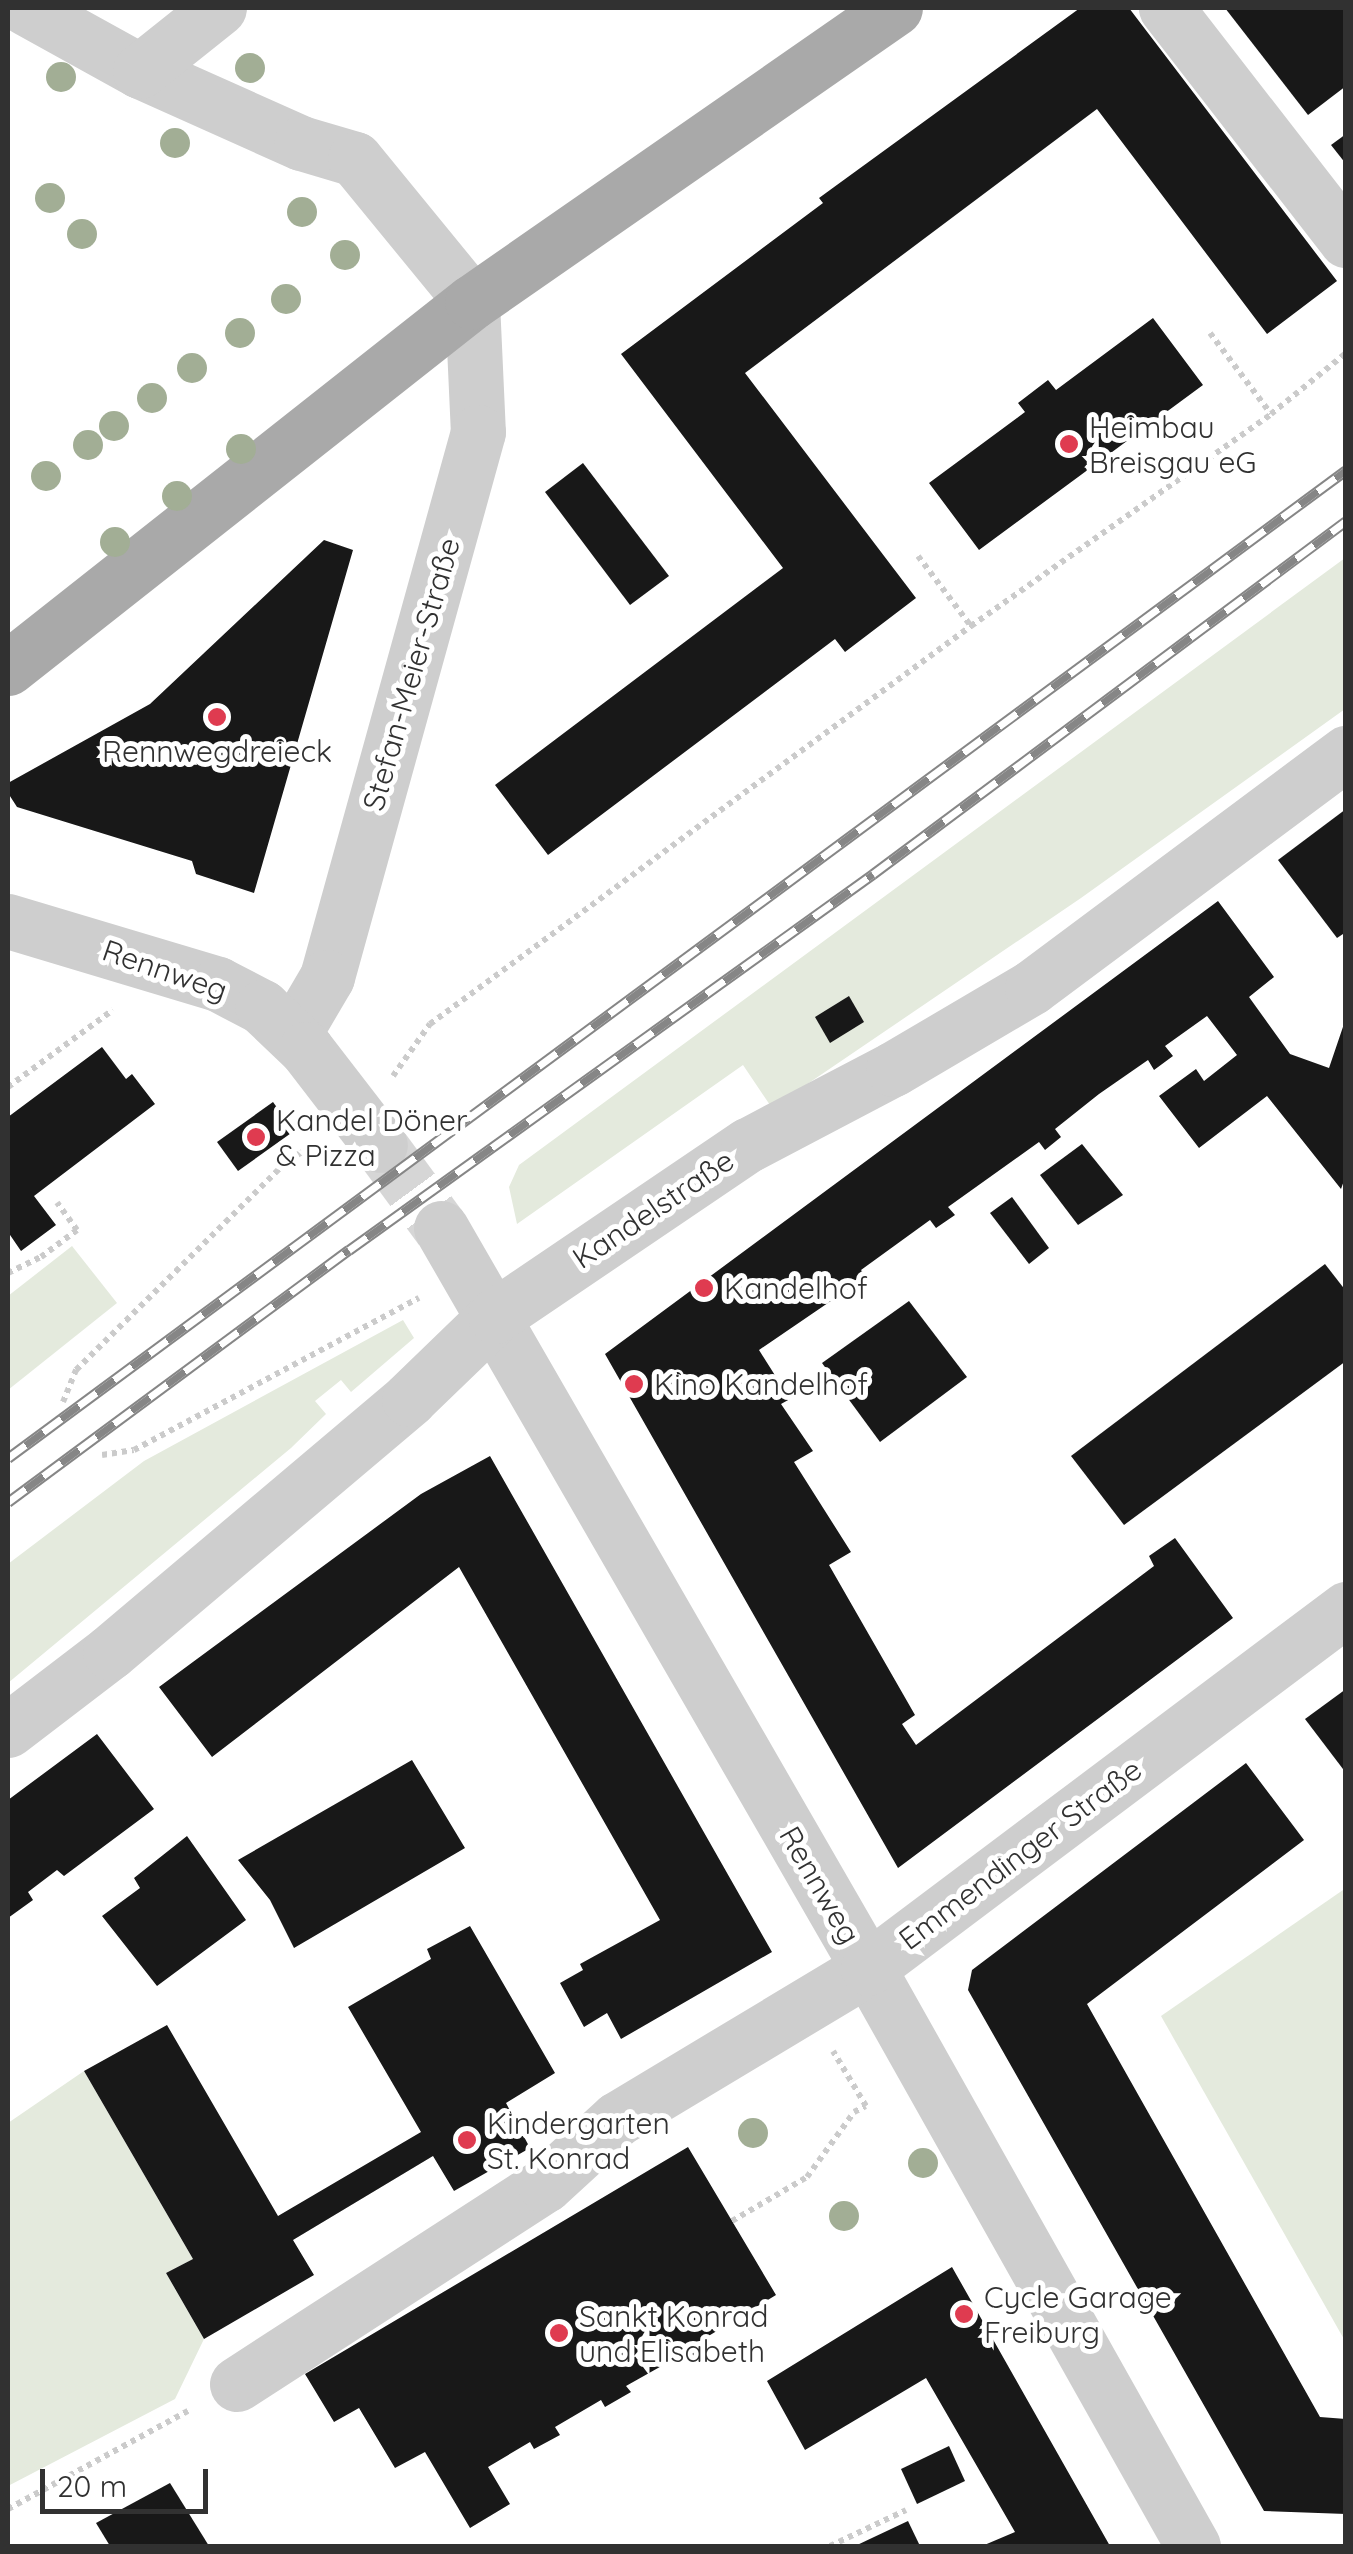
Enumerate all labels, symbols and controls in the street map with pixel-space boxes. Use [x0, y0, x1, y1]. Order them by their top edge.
place label: Heimbau Breisgau eG [1089, 409, 1256, 480]
marker: Heimbau Breisgau eG [1058, 433, 1080, 455]
street label: Stefan-Meier-Straße [355, 534, 467, 814]
marker: Rennwegdreieck [206, 706, 228, 728]
place label: Rennwegdreieck [102, 733, 332, 769]
street label: Rennweg [98, 932, 232, 1008]
place label: Kandel Döner & Pizza [276, 1102, 468, 1172]
marker: Kandel Döner & Pizza [245, 1126, 267, 1148]
street label: Kandelstraße [566, 1142, 740, 1276]
place label: Kandelhof [724, 1270, 868, 1306]
marker: Kandelhof [693, 1277, 715, 1299]
place label: Kino Kandelhof [654, 1366, 868, 1402]
marker: Kino Kandelhof [623, 1373, 645, 1395]
street label: Emmendinger Straße [892, 1751, 1148, 1957]
street label: Rennweg [772, 1820, 868, 1950]
place label: Kindergarten St. Konrad [487, 2105, 670, 2176]
marker: Kindergarten St. Konrad [456, 2129, 478, 2151]
place label: Cycle Garage Freiburg [984, 2279, 1172, 2350]
place label: Sankt Konrad und Elisabeth [579, 2298, 768, 2368]
marker: Cycle Garage Freiburg [953, 2303, 975, 2325]
marker: Sankt Konrad und Elisabeth [548, 2322, 570, 2344]
scale bar [45, 2449, 212, 2511]
text: 20 m [57, 2467, 127, 2505]

